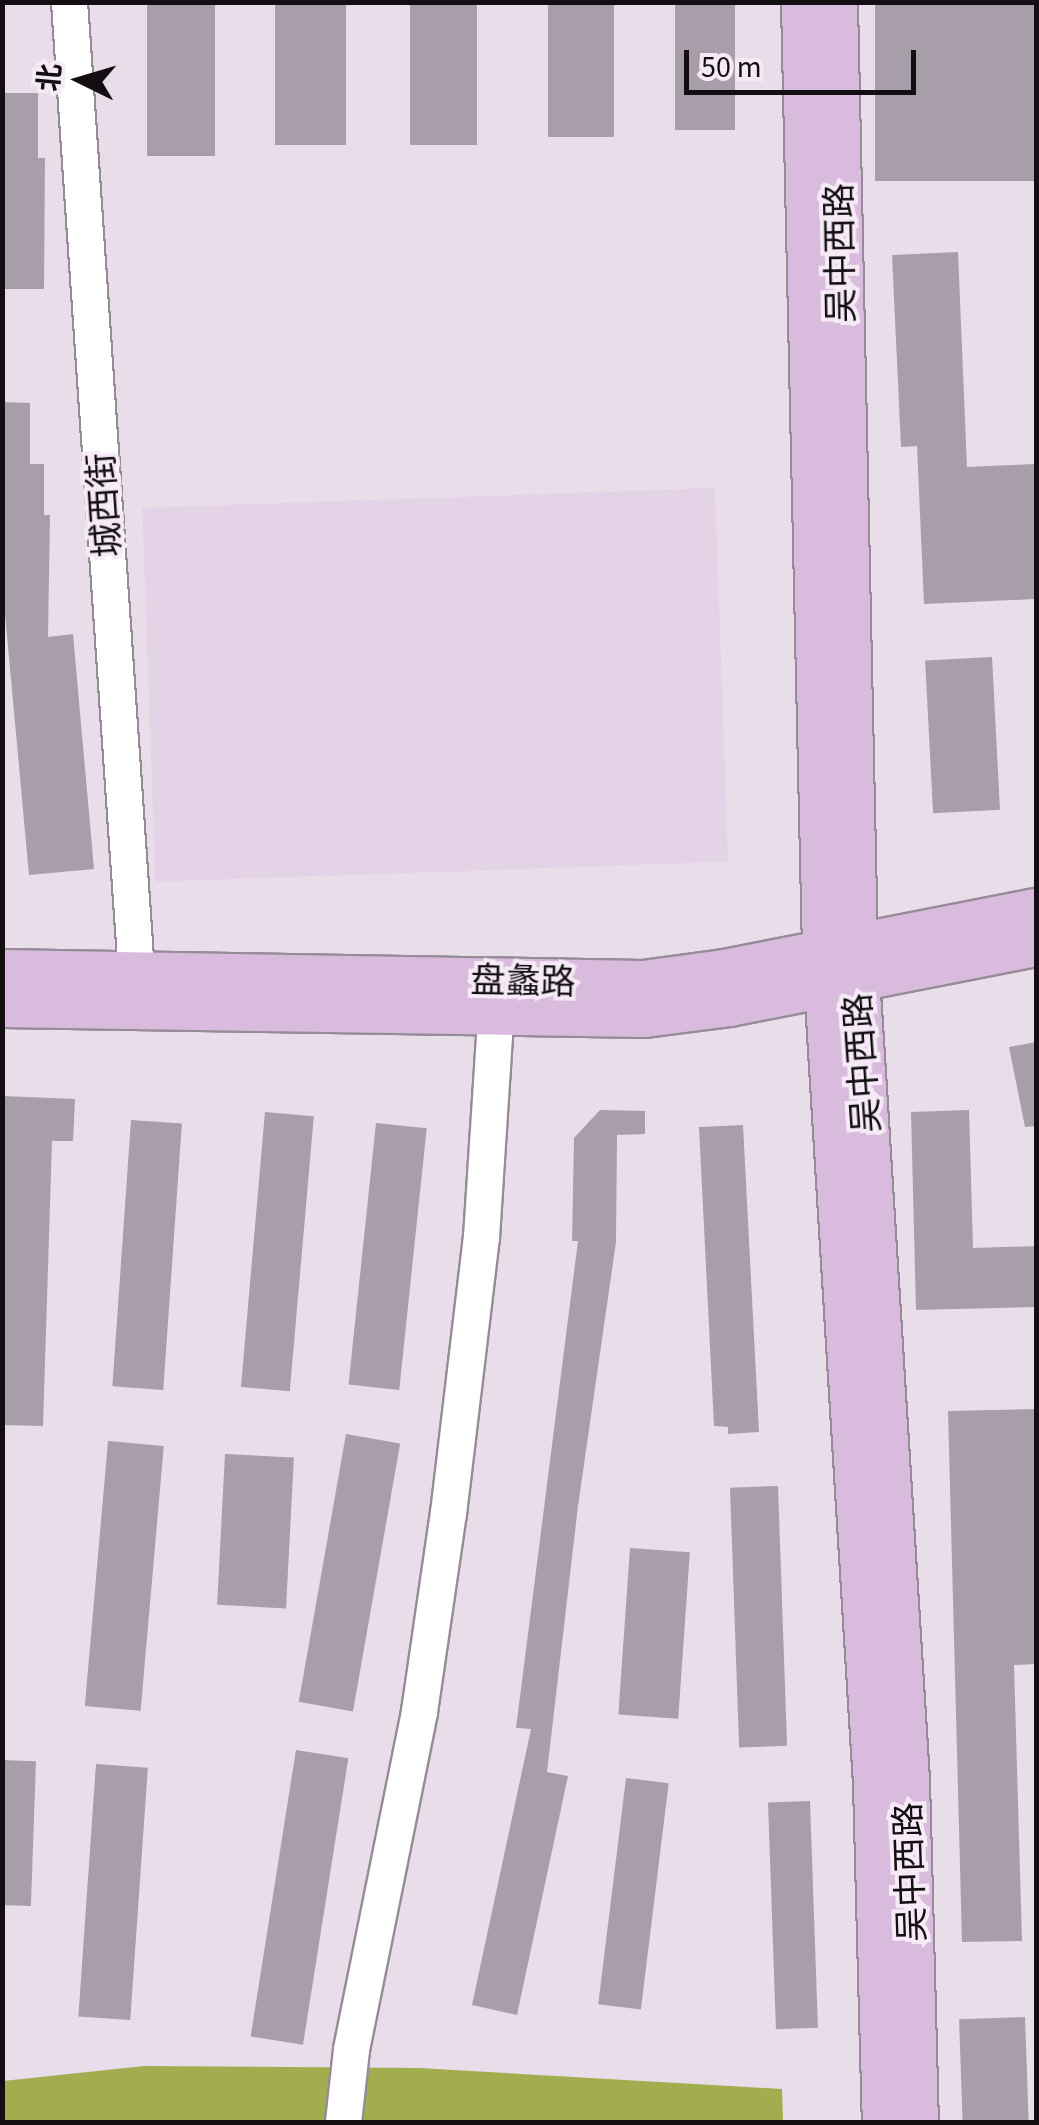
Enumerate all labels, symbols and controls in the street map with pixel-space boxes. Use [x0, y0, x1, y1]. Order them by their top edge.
north arrow [30, 30, 130, 130]
scale bar [689, 30, 922, 92]
text: 50 m [701, 46, 762, 89]
text: 北 [29, 62, 71, 93]
street label: 吴中西路 [819, 183, 863, 323]
street label: 城西街 [80, 451, 130, 559]
street label: 盘蠡路 [470, 960, 576, 1004]
street label: 吴中西路 [837, 992, 889, 1134]
street label: 吴中西路 [888, 1801, 934, 1943]

